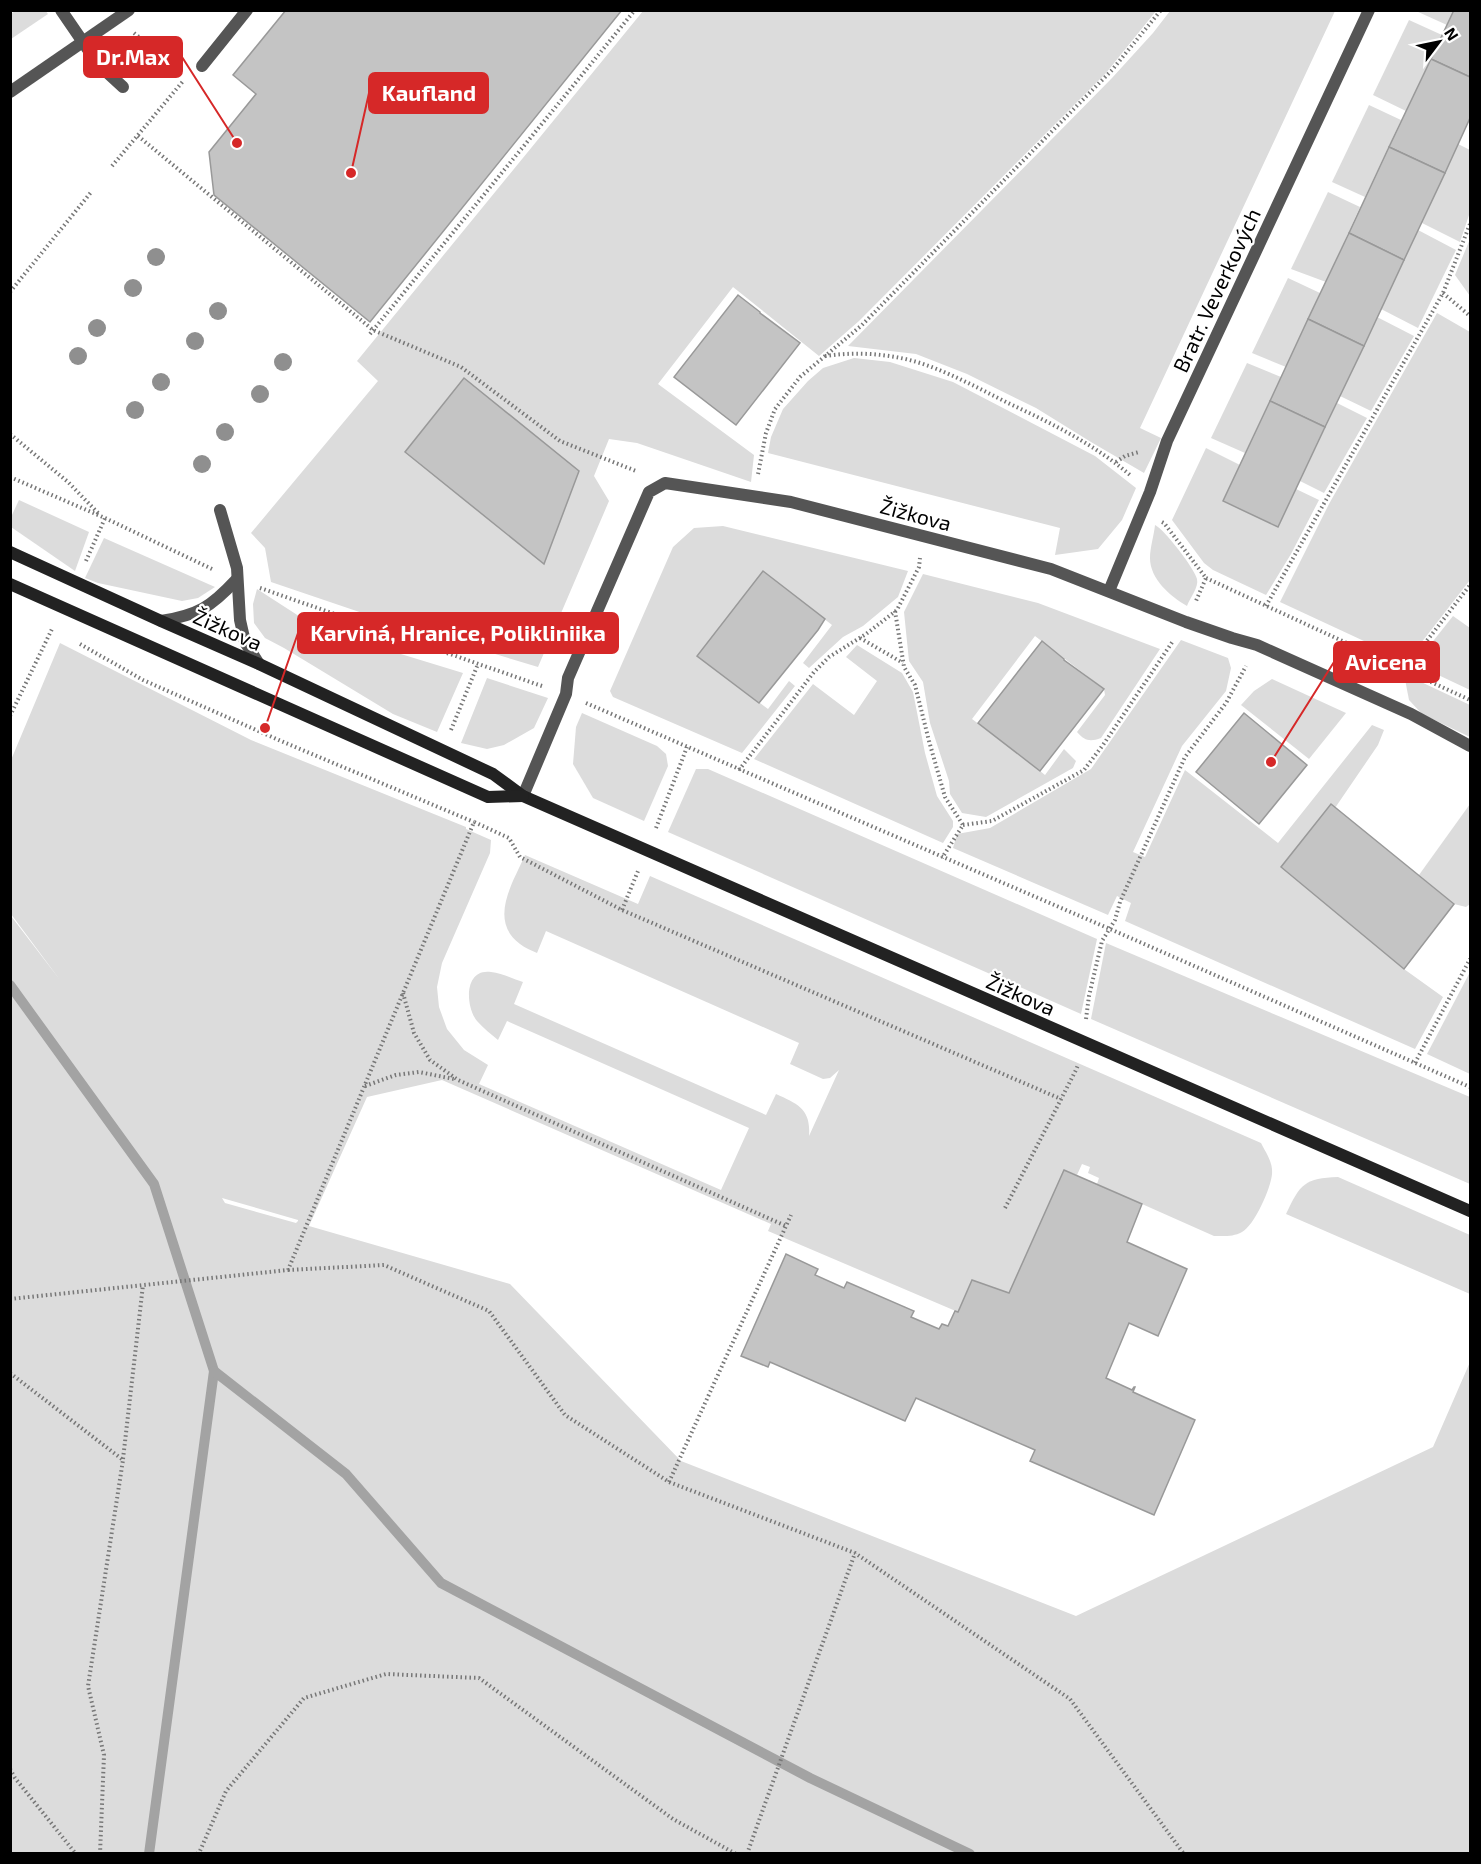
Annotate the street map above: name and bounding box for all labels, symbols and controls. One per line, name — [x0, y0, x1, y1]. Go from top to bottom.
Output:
north arrow — [1409, 12, 1469, 72]
text: N — [1441, 24, 1463, 44]
callout: Dr.Max — [84, 37, 182, 77]
text: Dr.Max — [96, 43, 170, 69]
callout: Kaufland — [369, 73, 488, 113]
text: Kaufland — [382, 79, 476, 105]
street label: Bratr. Veverkových — [1167, 204, 1265, 376]
street label: Žižkova — [878, 493, 954, 535]
street label: Žižkova — [190, 603, 266, 655]
callout: Karviná, Hranice, Polikliniika — [298, 613, 618, 653]
text: Karviná, Hranice, Polikliniika — [310, 619, 606, 645]
callout: Avicena — [1334, 642, 1439, 682]
text: Avicena — [1345, 648, 1427, 674]
street label: Žižkova — [983, 968, 1059, 1020]

